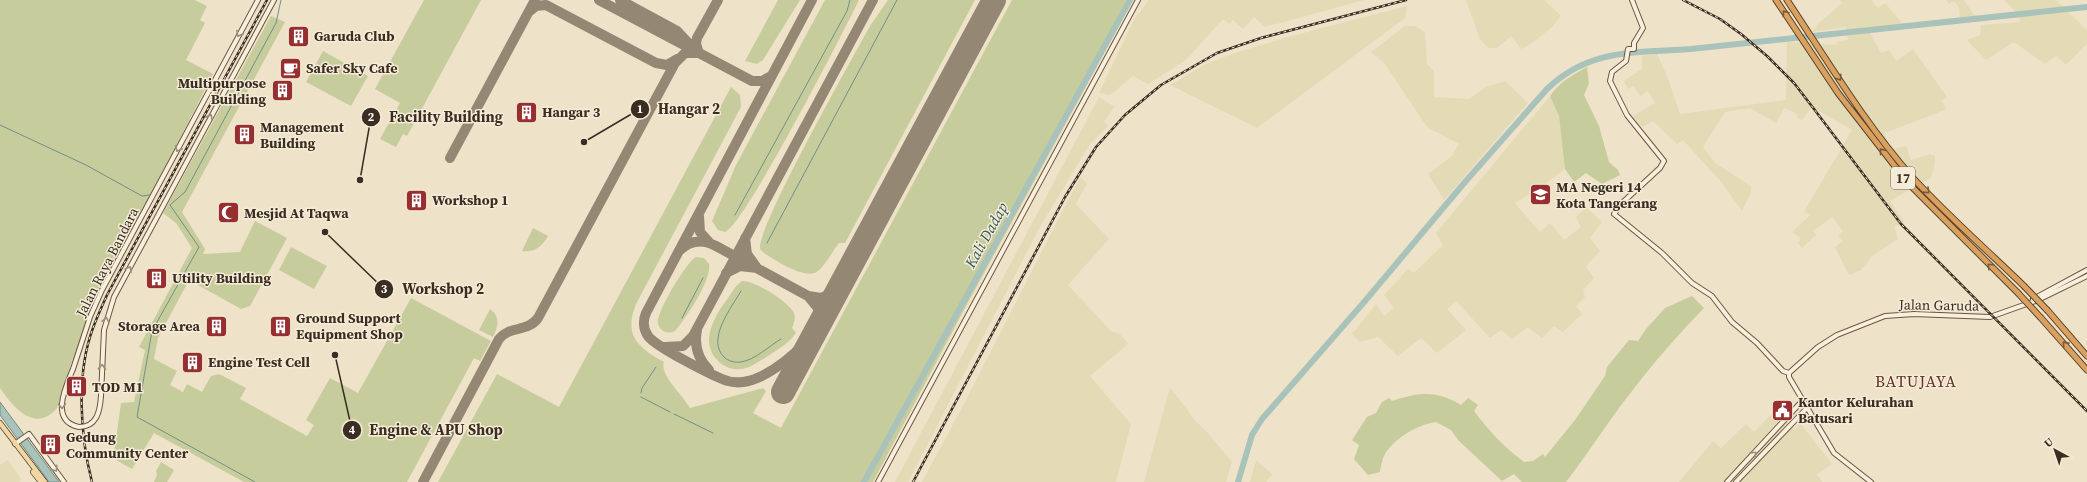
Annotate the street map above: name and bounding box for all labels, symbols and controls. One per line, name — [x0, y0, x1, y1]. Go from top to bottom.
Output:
one-way arrow — [1783, 11, 1790, 18]
building icon: Garuda Club — [286, 23, 312, 49]
place label: Garuda Club — [314, 26, 395, 46]
one-way arrow — [236, 30, 244, 37]
cafe icon: Safer Sky Cafe — [278, 55, 304, 81]
place label: Safer Sky Cafe — [306, 58, 397, 78]
place label: Multipurpose Building — [178, 73, 266, 109]
one-way arrow — [1834, 74, 1841, 81]
building icon: Multipurpose Building — [269, 78, 295, 104]
callout: Hangar 2 — [630, 95, 729, 122]
text: Hangar 2 — [658, 98, 720, 119]
building icon: Hangar 3 — [513, 99, 539, 125]
text: 1 — [637, 101, 643, 117]
place label: Hangar 3 — [542, 102, 601, 122]
callout: Facility Building — [361, 104, 511, 131]
text: Facility Building — [389, 106, 503, 127]
text: 2 — [368, 109, 375, 125]
one-way arrow — [206, 114, 213, 121]
place label: Management Building — [260, 117, 345, 153]
building icon: Management Building — [231, 122, 257, 148]
one-way arrow — [175, 145, 182, 152]
one-way arrow — [1879, 149, 1886, 156]
road number: 17 — [1891, 167, 1915, 189]
place label: MA Negeri 14 Kota Tangerang — [1556, 177, 1658, 213]
school or university icon: MA Negeri 14 Kota Tangerang — [1527, 182, 1553, 208]
one-way arrow — [1922, 186, 1930, 194]
building icon: Workshop 1 — [403, 187, 429, 213]
place label: Workshop 1 — [432, 190, 509, 210]
water label: Kali Dadap — [959, 198, 1013, 272]
mosque icon: Mesjid At Taqwa — [215, 200, 241, 226]
street label: Jalan Raya Bandara — [70, 203, 144, 321]
place label: Mesjid At Taqwa — [244, 203, 349, 223]
one-way arrow — [1987, 263, 1995, 271]
building icon: Utility Building — [143, 265, 169, 291]
one-way arrow — [124, 266, 132, 273]
place label: Utility Building — [172, 268, 271, 288]
callout: Workshop 2 — [374, 275, 492, 302]
text: Workshop 2 — [402, 278, 484, 299]
text: 3 — [381, 281, 388, 297]
street label: Jalan Garuda — [1898, 294, 1980, 316]
place label: Ground Support Equipment Shop — [296, 308, 403, 344]
building icon: Storage Area — [203, 313, 229, 339]
building icon: Ground Support Equipment Shop — [267, 313, 293, 339]
place label: Storage Area — [118, 316, 201, 336]
one-way arrow — [102, 317, 110, 323]
one-way arrow — [2062, 341, 2069, 348]
building icon: Engine Test Cell — [180, 349, 206, 375]
place label: Engine Test Cell — [208, 352, 311, 372]
one-way arrow — [98, 364, 106, 370]
district label: BATUJAYA — [1875, 370, 1957, 392]
building icon: TOD M1 — [63, 374, 89, 400]
place label: TOD M1 — [92, 377, 143, 397]
place label: Kantor Kelurahan Batusari — [1798, 392, 1914, 428]
public building icon: Kantor Kelurahan Batusari — [1769, 397, 1795, 423]
one-way arrow — [58, 403, 67, 409]
callout: Engine & APU Shop — [342, 417, 511, 444]
text: Engine & APU Shop — [369, 419, 503, 440]
text: 4 — [349, 422, 356, 438]
place label: Gedung Community Center — [66, 427, 189, 463]
north arrow — [2035, 430, 2075, 470]
building icon: Gedung Community Center — [37, 432, 63, 458]
text: U — [2041, 434, 2057, 451]
one-way arrow — [1749, 451, 1757, 459]
one-way arrow — [50, 465, 58, 472]

